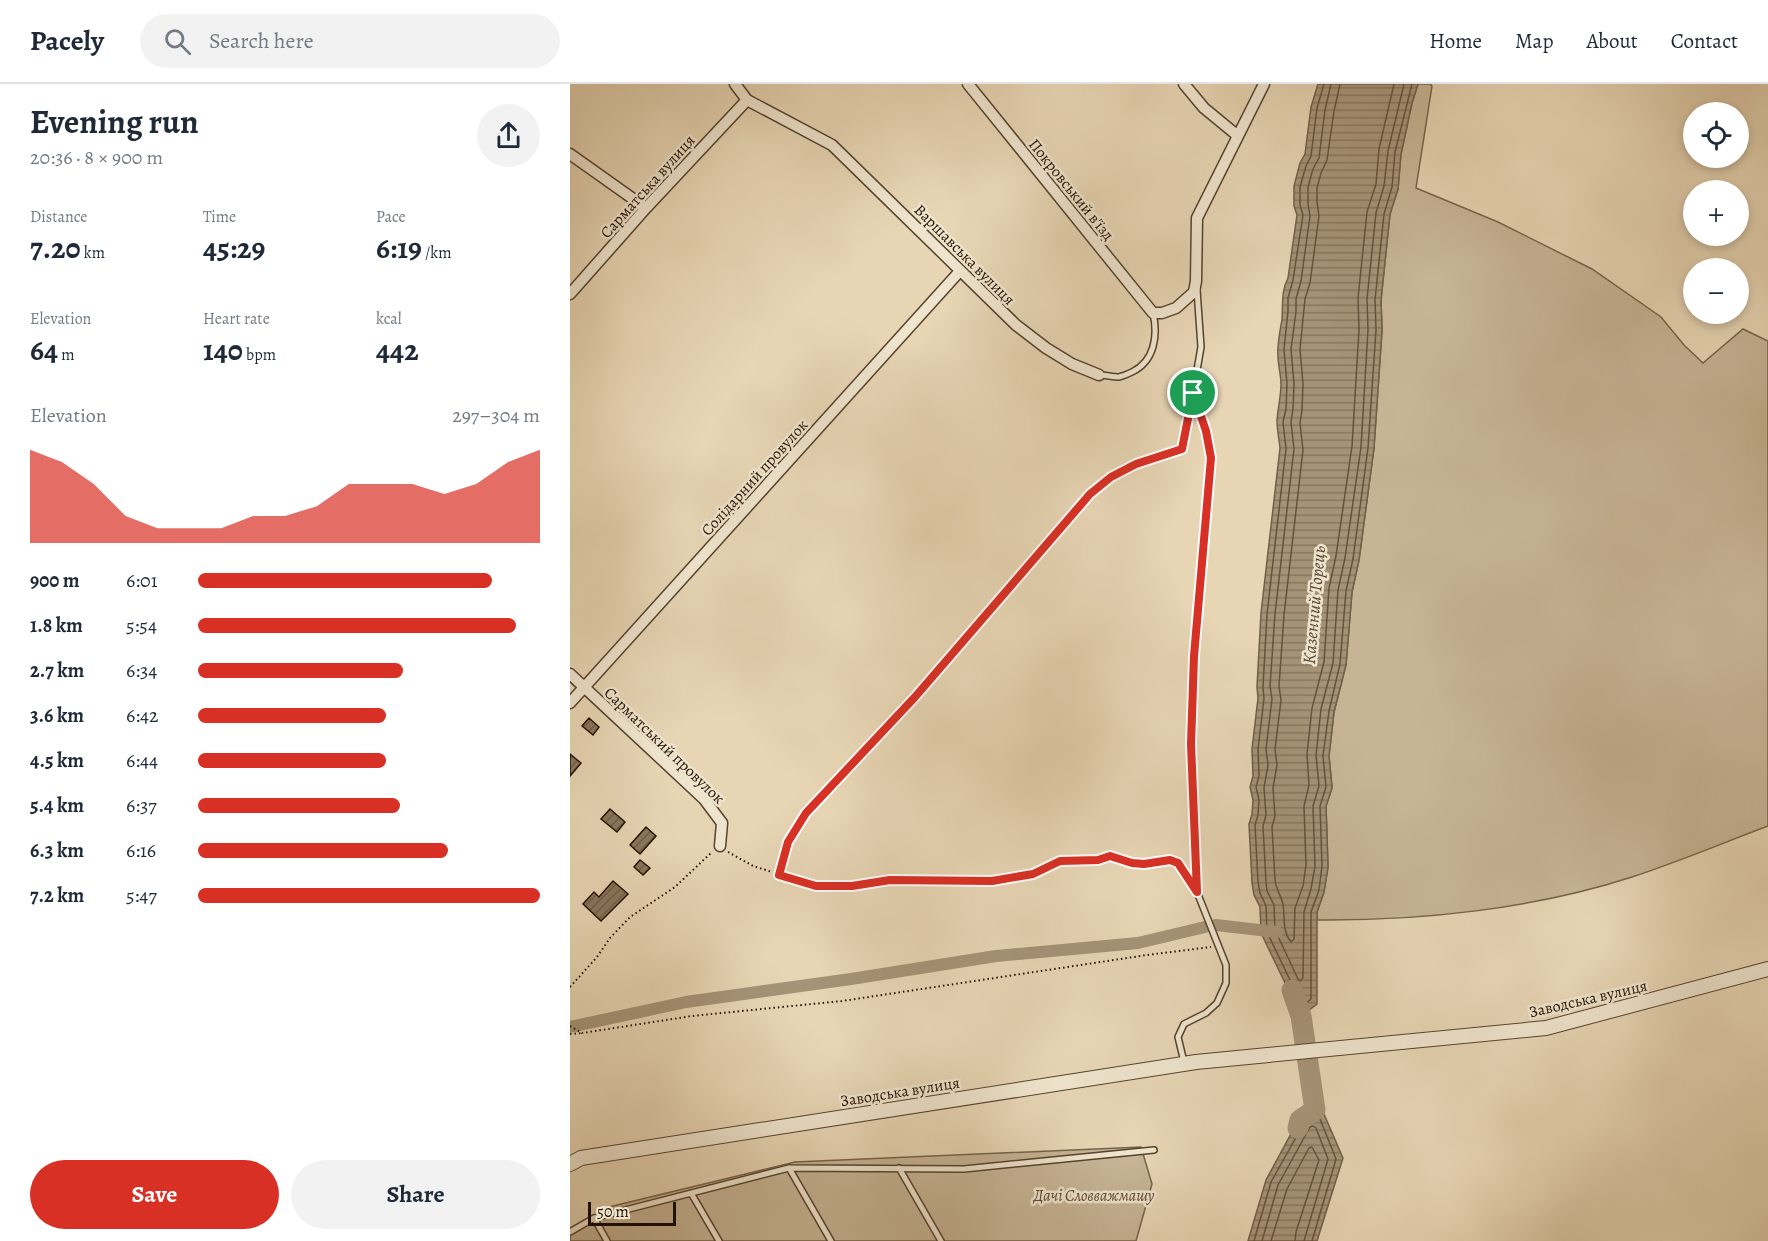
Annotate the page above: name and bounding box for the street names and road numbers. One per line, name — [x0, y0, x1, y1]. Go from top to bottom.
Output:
street label: Сарматська вулиця — [595, 130, 700, 243]
street label: Покровський в'їзд — [1023, 134, 1119, 245]
street label: Варшавська вулиця — [909, 199, 1020, 310]
street label: Солідарний провулок — [696, 415, 813, 541]
street label: Сарматський провулок — [599, 682, 729, 809]
street label: Заводська вулиця — [1527, 975, 1650, 1023]
street label: Заводська вулиця — [839, 1072, 962, 1112]

